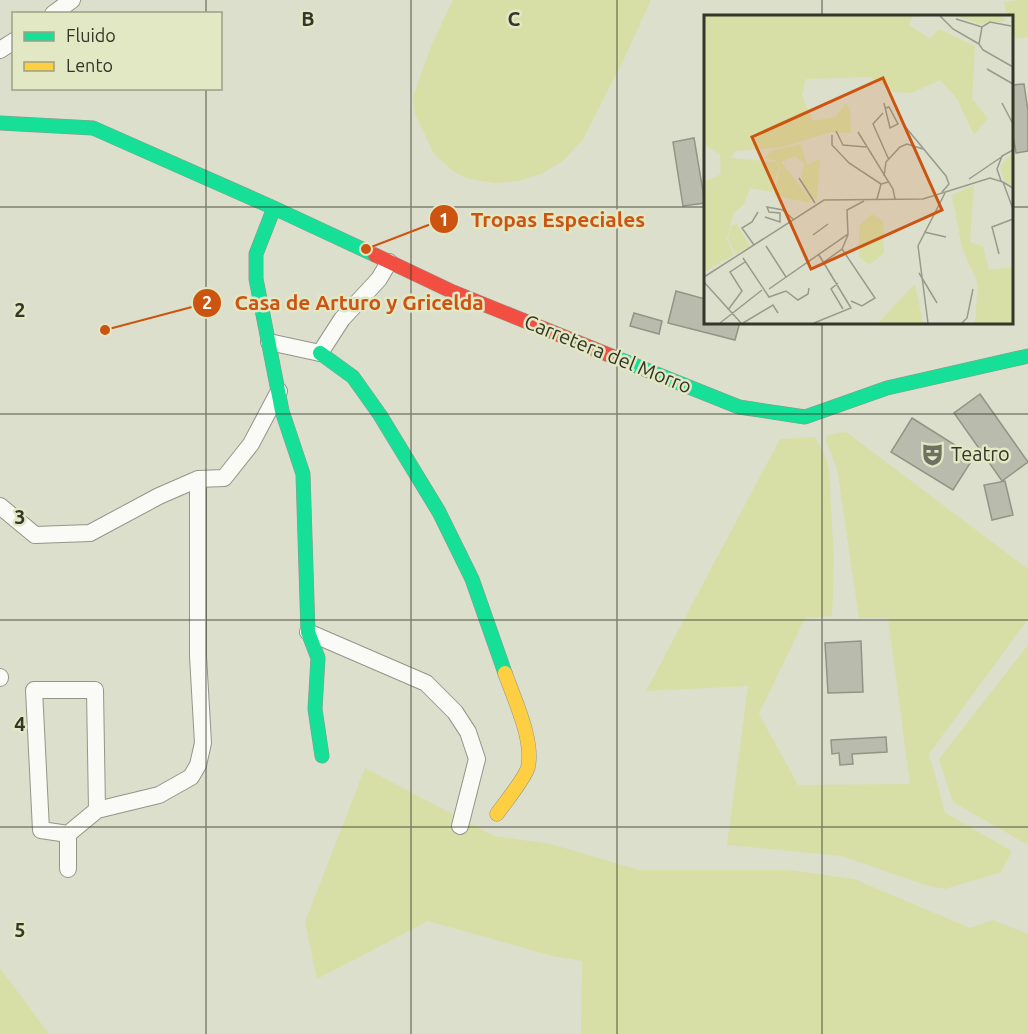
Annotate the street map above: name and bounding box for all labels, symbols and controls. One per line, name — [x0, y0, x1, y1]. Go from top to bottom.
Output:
text: B — [301, 7, 315, 30]
text: C — [508, 7, 521, 30]
legend — [12, 12, 222, 90]
inset map — [704, 15, 1013, 324]
text: Fluido — [66, 25, 116, 45]
text: Lento — [66, 55, 113, 75]
callout: Tropas Especiales — [429, 200, 657, 239]
text: Tropas Especiales — [471, 207, 645, 231]
text: 1 — [439, 209, 449, 229]
callout: Casa de Arturo y Gricelda — [192, 283, 496, 322]
text: Casa de Arturo y Gricelda — [234, 290, 484, 314]
text: 2 — [202, 292, 212, 312]
text: 2 — [14, 298, 26, 321]
street label: Carretera del Morro — [521, 309, 695, 398]
theatre icon: Teatro — [920, 441, 946, 467]
place label: Teatro — [951, 442, 1010, 465]
text: 3 — [14, 505, 26, 528]
text: 4 — [14, 712, 26, 735]
text: 5 — [14, 918, 26, 941]

